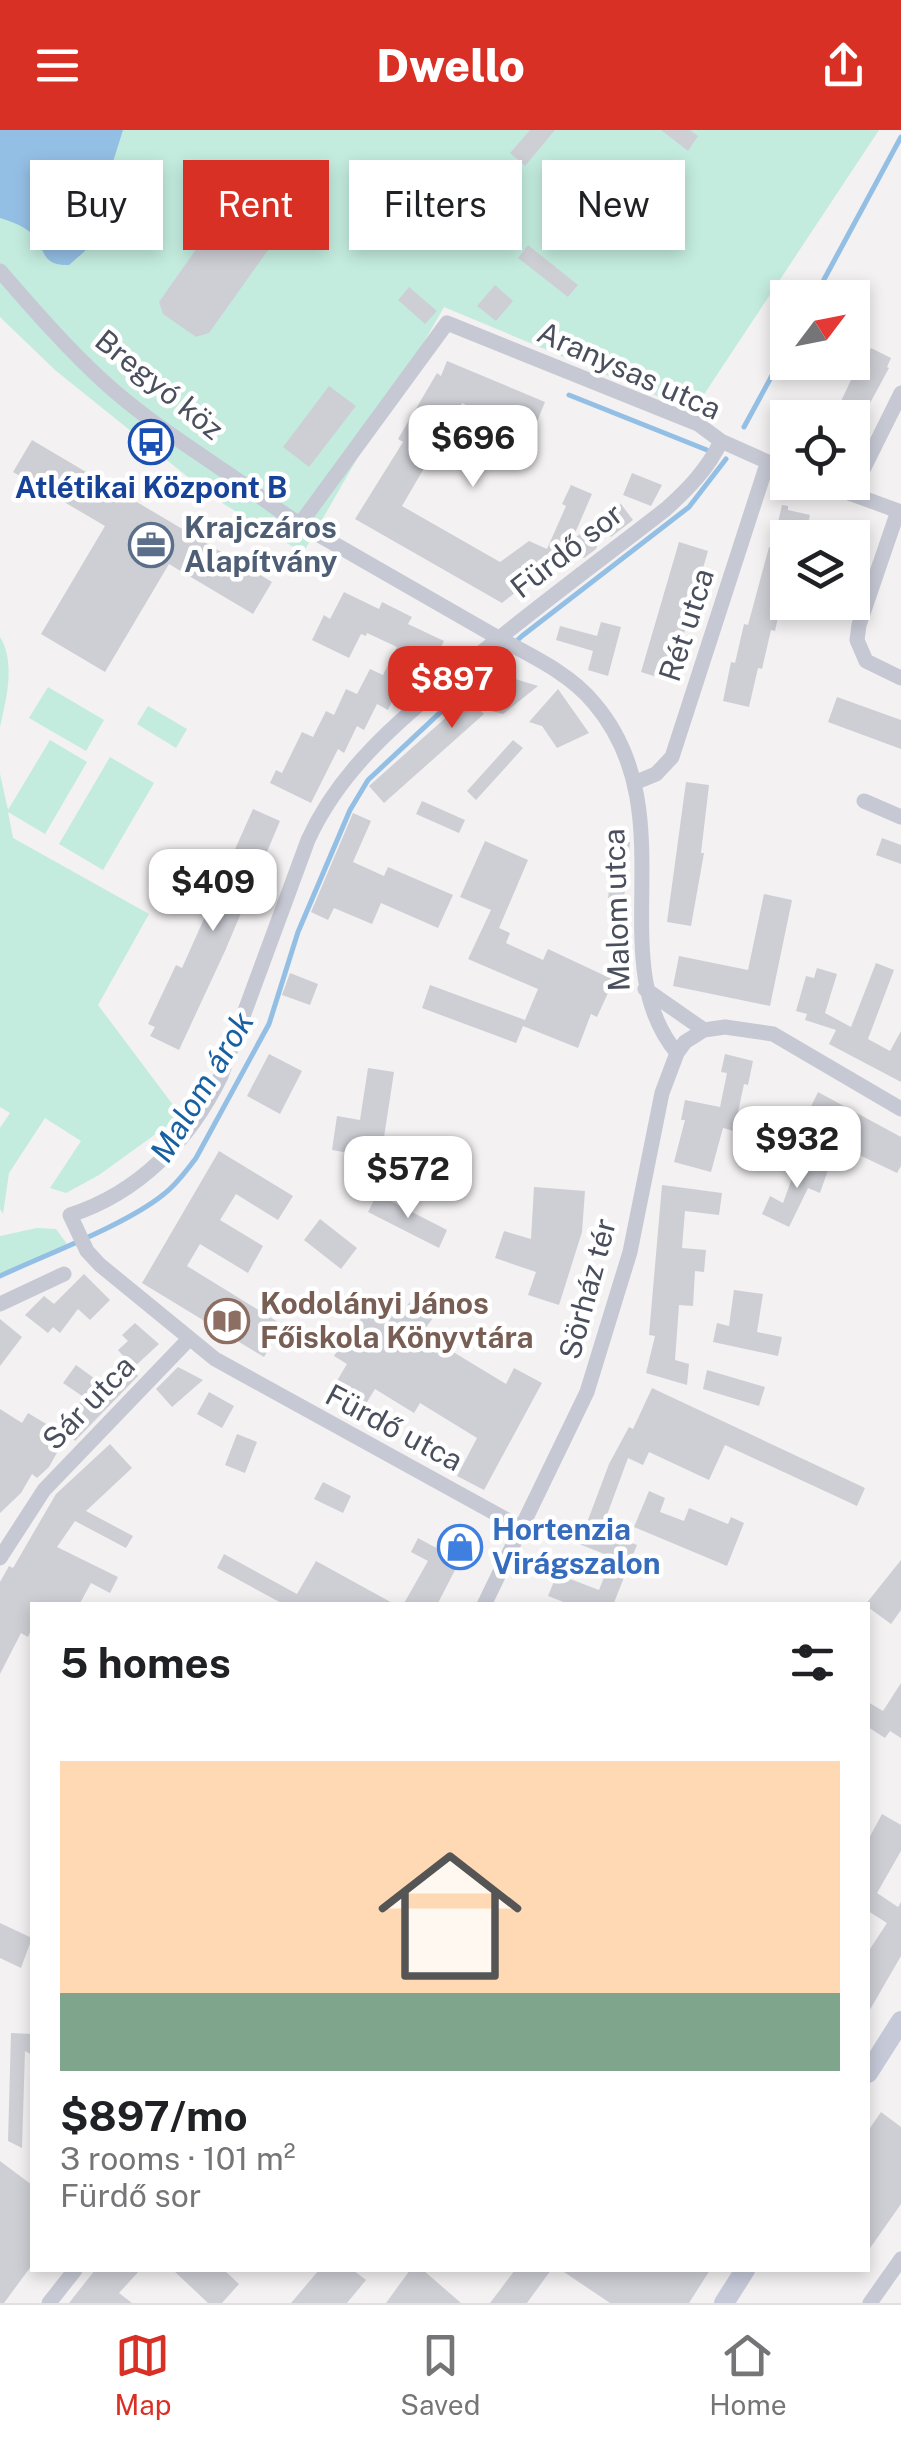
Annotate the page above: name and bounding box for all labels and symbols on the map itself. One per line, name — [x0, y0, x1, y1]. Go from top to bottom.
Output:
north arrow — [770, 280, 870, 380]
street label: Aranysas utca — [532, 314, 727, 427]
street label: Bregyó köz — [88, 322, 231, 447]
pin: $696 — [414, 405, 532, 490]
bus stop icon: Atlétikai Központ B — [128, 419, 174, 465]
place label: Atlétikai Központ B — [15, 469, 287, 505]
street label: Fürdő sor — [503, 495, 630, 605]
place label: Krajczáros Alapítvány — [184, 509, 337, 579]
office icon: Krajczáros Alapítvány — [128, 522, 174, 568]
street label: Rét utca — [651, 564, 721, 686]
pin: $897 — [393, 646, 511, 731]
street label: Malom utca — [595, 828, 637, 992]
pin: $409 — [154, 849, 272, 934]
water label: Malom árok — [142, 1004, 261, 1169]
pin: $932 — [738, 1106, 856, 1191]
pin: $572 — [349, 1136, 467, 1221]
street label: Sörház tér — [551, 1214, 623, 1363]
place label: Kodolányi János Főiskola Könyvtára — [260, 1285, 533, 1355]
library icon: Kodolányi János Főiskola Könyvtára — [204, 1298, 250, 1344]
street label: Sár utca — [35, 1348, 142, 1457]
street label: Fürdő utca — [320, 1376, 469, 1478]
place label: Hortenzia Virágszalon — [492, 1511, 661, 1581]
shop icon: Hortenzia Virágszalon — [437, 1524, 483, 1570]

